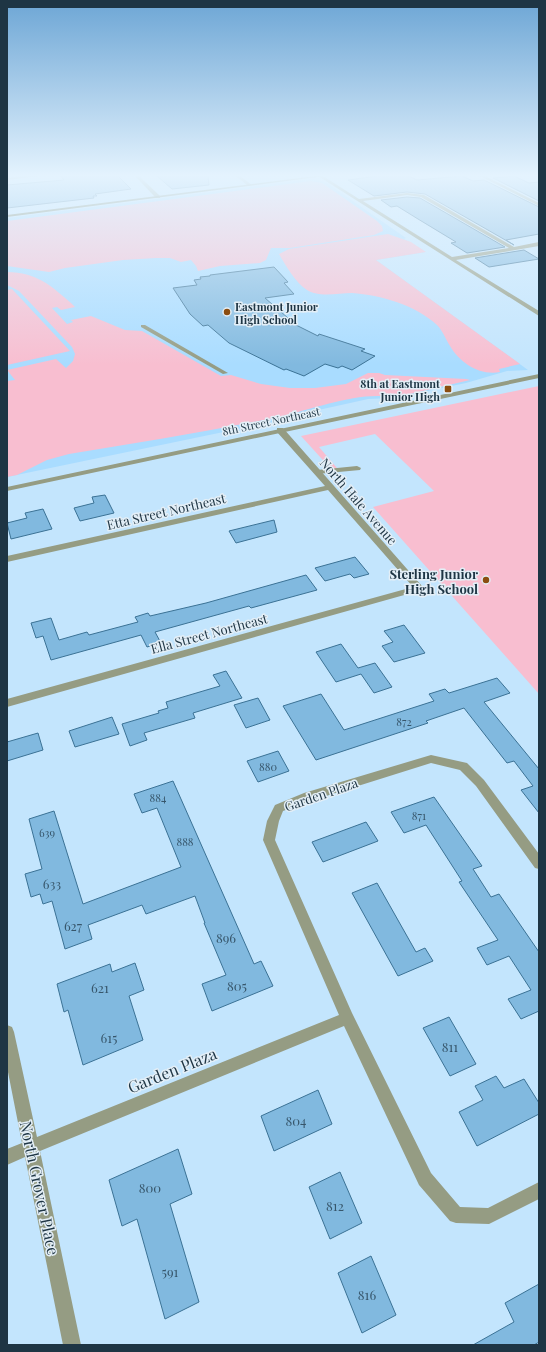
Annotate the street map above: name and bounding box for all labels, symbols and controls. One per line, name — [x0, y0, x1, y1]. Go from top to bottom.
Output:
place label: Eastmont Junior High School — [235, 299, 319, 327]
marker: Eastmont Junior High School — [222, 307, 232, 317]
place label: 8th at Eastmont Junior High — [360, 376, 440, 404]
marker: 8th at Eastmont Junior High — [443, 384, 453, 394]
street label: 8th Street Northeast — [221, 403, 321, 439]
street label: North Hale Avenue — [317, 454, 402, 548]
street label: Etta Street Northeast — [105, 489, 228, 533]
place label: Sterling Junior High School — [390, 565, 478, 597]
marker: Sterling Junior High School — [481, 575, 491, 585]
street label: Ella Street Northeast — [149, 609, 270, 657]
house number: 872 — [396, 714, 412, 729]
house number: 880 — [259, 759, 277, 774]
street label: Garden Plaza — [282, 773, 360, 814]
house number: 884 — [150, 790, 167, 805]
house number: 871 — [412, 808, 426, 823]
house number: 639 — [39, 825, 56, 840]
house number: 888 — [176, 834, 194, 849]
house number: 633 — [43, 875, 61, 892]
house number: 627 — [64, 917, 83, 934]
house number: 896 — [216, 929, 236, 946]
house number: 805 — [227, 977, 247, 994]
house number: 621 — [91, 979, 109, 996]
house number: 615 — [101, 1029, 117, 1046]
house number: 811 — [442, 1038, 458, 1055]
street label: Garden Plaza — [124, 1043, 220, 1097]
house number: 804 — [286, 1112, 306, 1129]
street label: North Grover Place — [16, 1119, 64, 1257]
house number: 800 — [139, 1179, 161, 1196]
house number: 812 — [326, 1197, 344, 1214]
house number: 591 — [162, 1263, 179, 1280]
house number: 816 — [358, 1286, 376, 1303]

